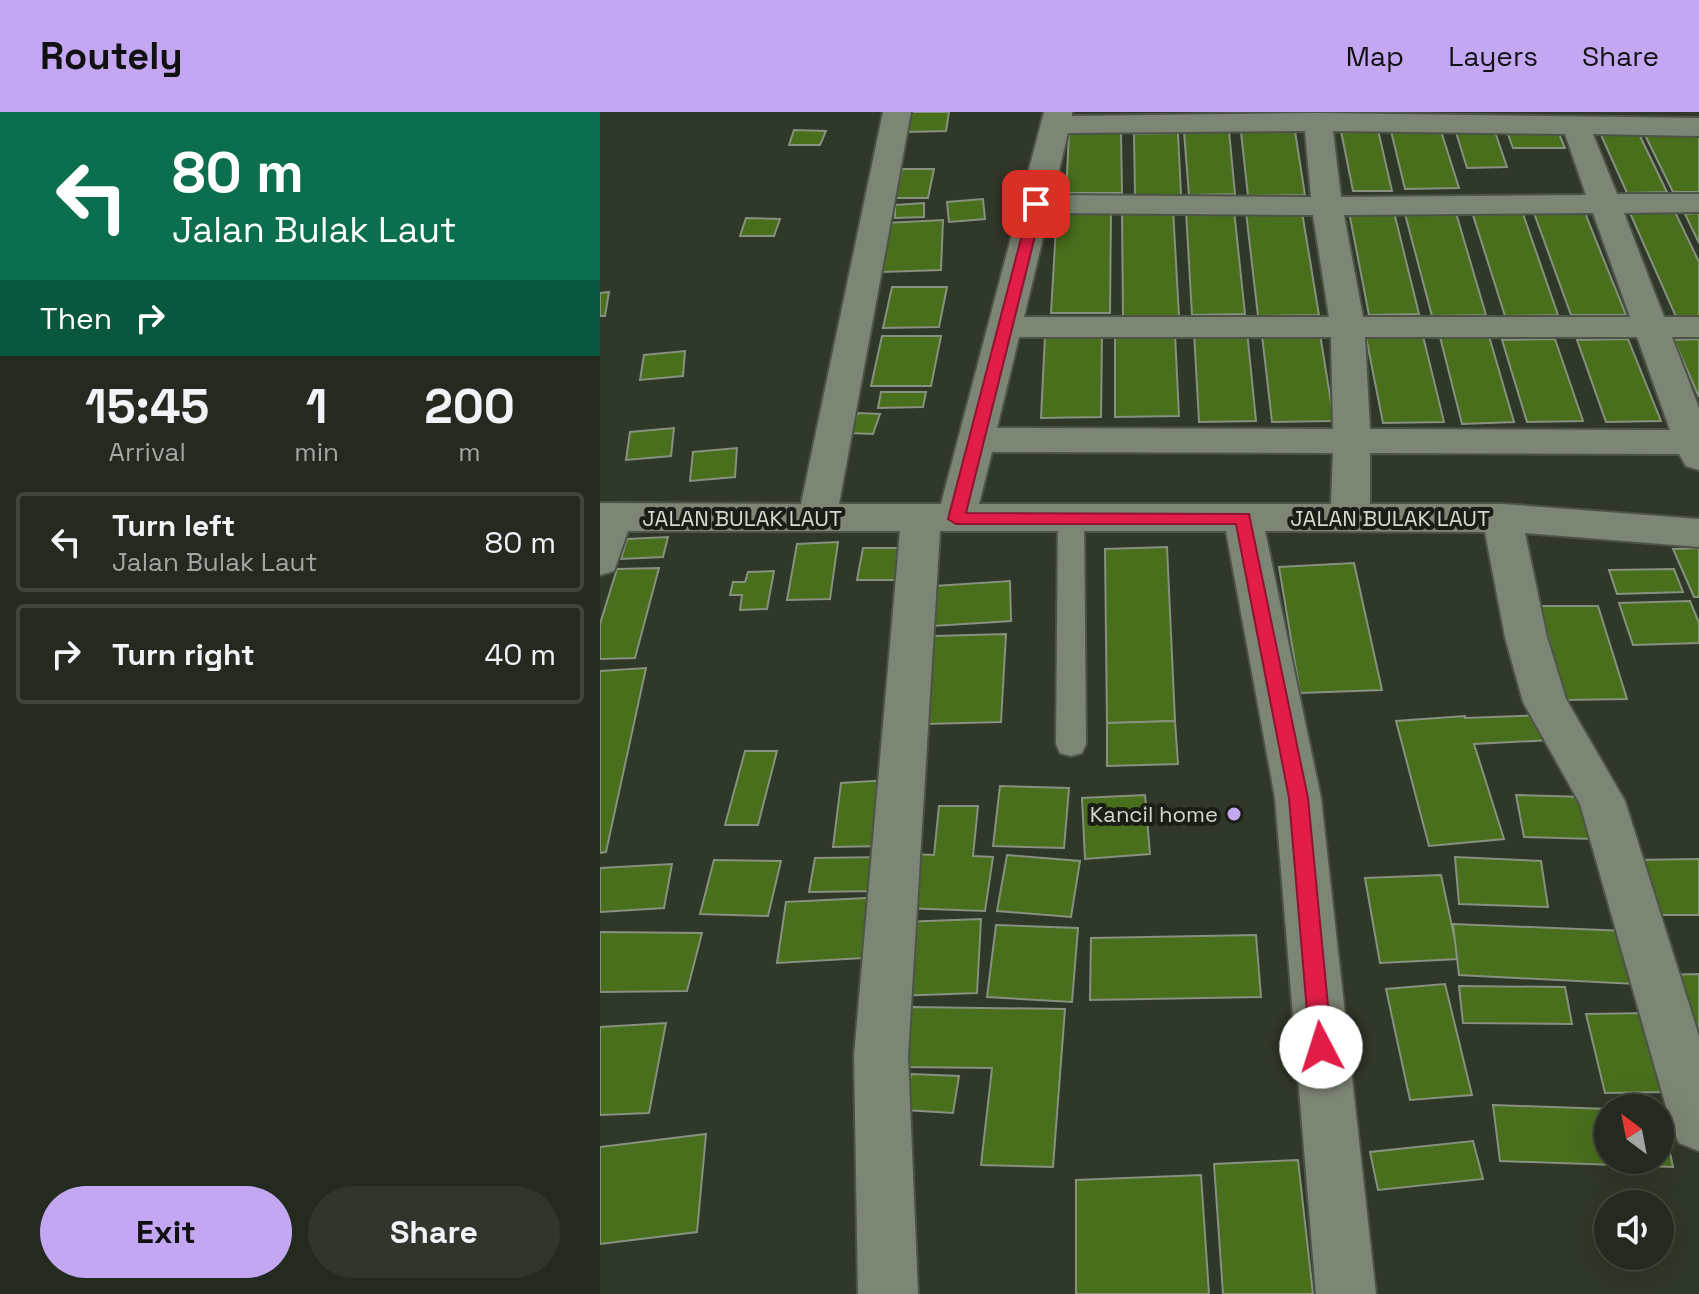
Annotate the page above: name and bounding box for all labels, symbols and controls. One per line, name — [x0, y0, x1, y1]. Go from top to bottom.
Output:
text: Routely — [40, 32, 183, 80]
text: Map — [1346, 38, 1404, 74]
text: Layers — [1448, 38, 1538, 74]
text: Share — [1582, 38, 1659, 74]
text: 80 m — [172, 137, 304, 208]
icon: left — [40, 144, 144, 248]
pin — [1002, 170, 1070, 238]
icon: arrive — [1014, 182, 1058, 226]
text: Jalan Bulak Laut — [172, 207, 456, 253]
icon: right — [128, 296, 172, 340]
text: Then — [40, 299, 112, 338]
text: 15:45 — [85, 376, 209, 437]
text: 1 — [306, 376, 328, 437]
text: 200 — [424, 376, 515, 437]
text: Arrival — [109, 435, 186, 469]
text: min — [294, 435, 339, 469]
text: m — [458, 435, 481, 469]
street label: JALAN BULAK LAUT — [642, 504, 842, 532]
street label: JALAN BULAK LAUT — [1290, 504, 1490, 532]
text: Turn left — [112, 506, 235, 545]
icon: left — [44, 520, 88, 564]
text: 80 m — [485, 523, 556, 562]
text: Jalan Bulak Laut — [112, 545, 317, 579]
icon: right — [44, 632, 88, 676]
text: Turn right — [112, 635, 255, 674]
text: 40 m — [485, 635, 556, 674]
place label: Kancil home — [1090, 800, 1218, 828]
marker: Kancil home — [1225, 805, 1243, 823]
position arrow — [1279, 1005, 1363, 1089]
north arrow — [1594, 1094, 1674, 1174]
map controls — [1594, 1094, 1674, 1270]
button: Exit — [40, 1186, 292, 1278]
button: Share — [308, 1186, 560, 1278]
button: sound — [1594, 1190, 1674, 1270]

